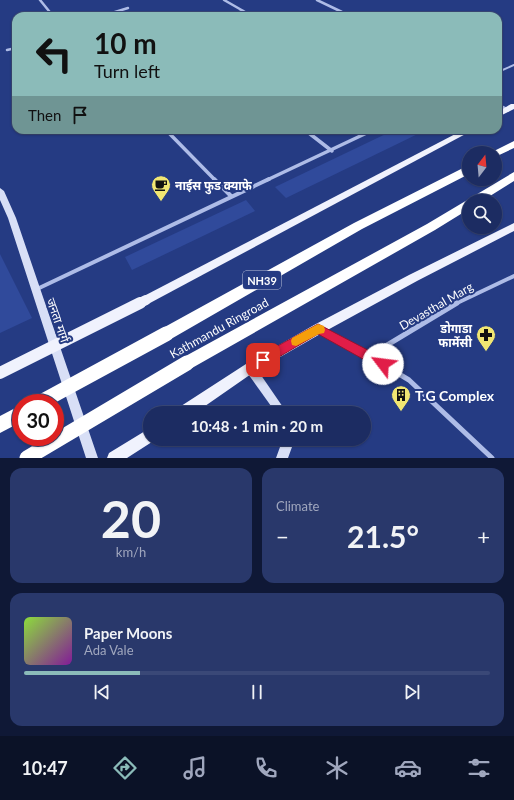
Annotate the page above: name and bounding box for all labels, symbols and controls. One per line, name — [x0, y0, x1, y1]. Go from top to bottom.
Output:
text: 10 m — [94, 26, 157, 60]
icon: left — [28, 28, 80, 80]
text: Turn left — [94, 60, 160, 82]
icon: arrive — [69, 104, 91, 126]
text: Then — [28, 106, 61, 124]
north arrow — [462, 146, 502, 186]
map controls — [462, 146, 502, 234]
cafe icon: नाईस फुड क्याफे — [150, 174, 172, 202]
place label: नाईस फुड क्याफे — [175, 178, 253, 195]
button: search — [462, 194, 502, 234]
road number: NH39 — [243, 271, 281, 289]
street label: Devasthal Marg — [396, 279, 476, 333]
street label: Kathmandu Ringroad — [167, 295, 271, 361]
street label: जनता मार्ग — [43, 296, 73, 345]
place label: डोगाडा फार्मेसी — [438, 321, 472, 350]
pharmacy icon: डोगाडा फार्मेसी — [475, 324, 497, 352]
pin — [246, 343, 280, 377]
position arrow — [362, 343, 404, 385]
icon: arrive — [252, 349, 274, 371]
building icon: T.G Complex — [390, 384, 412, 412]
place label: T.G Complex — [415, 387, 495, 404]
speed limit sign: 30 — [12, 394, 64, 446]
text: 10:48 · 1 min · 20 m — [191, 417, 323, 435]
text: 20 — [101, 487, 161, 549]
text: Climate — [276, 498, 319, 514]
text: 21.5° — [347, 518, 419, 554]
text: − — [276, 523, 289, 550]
text: + — [477, 523, 490, 550]
text: km/h — [116, 544, 146, 560]
text: Paper Moons — [84, 624, 172, 642]
text: Ada Vale — [84, 642, 134, 658]
icon: previous — [91, 681, 113, 703]
icon: pause — [246, 681, 268, 703]
icon: next — [401, 681, 423, 703]
icon: directions — [111, 754, 139, 782]
icon: music — [181, 754, 209, 782]
icon: phone — [252, 754, 280, 782]
icon: climate — [323, 754, 351, 782]
icon: car — [394, 754, 422, 782]
icon: filters — [465, 754, 493, 782]
text: 10:47 — [21, 757, 68, 779]

